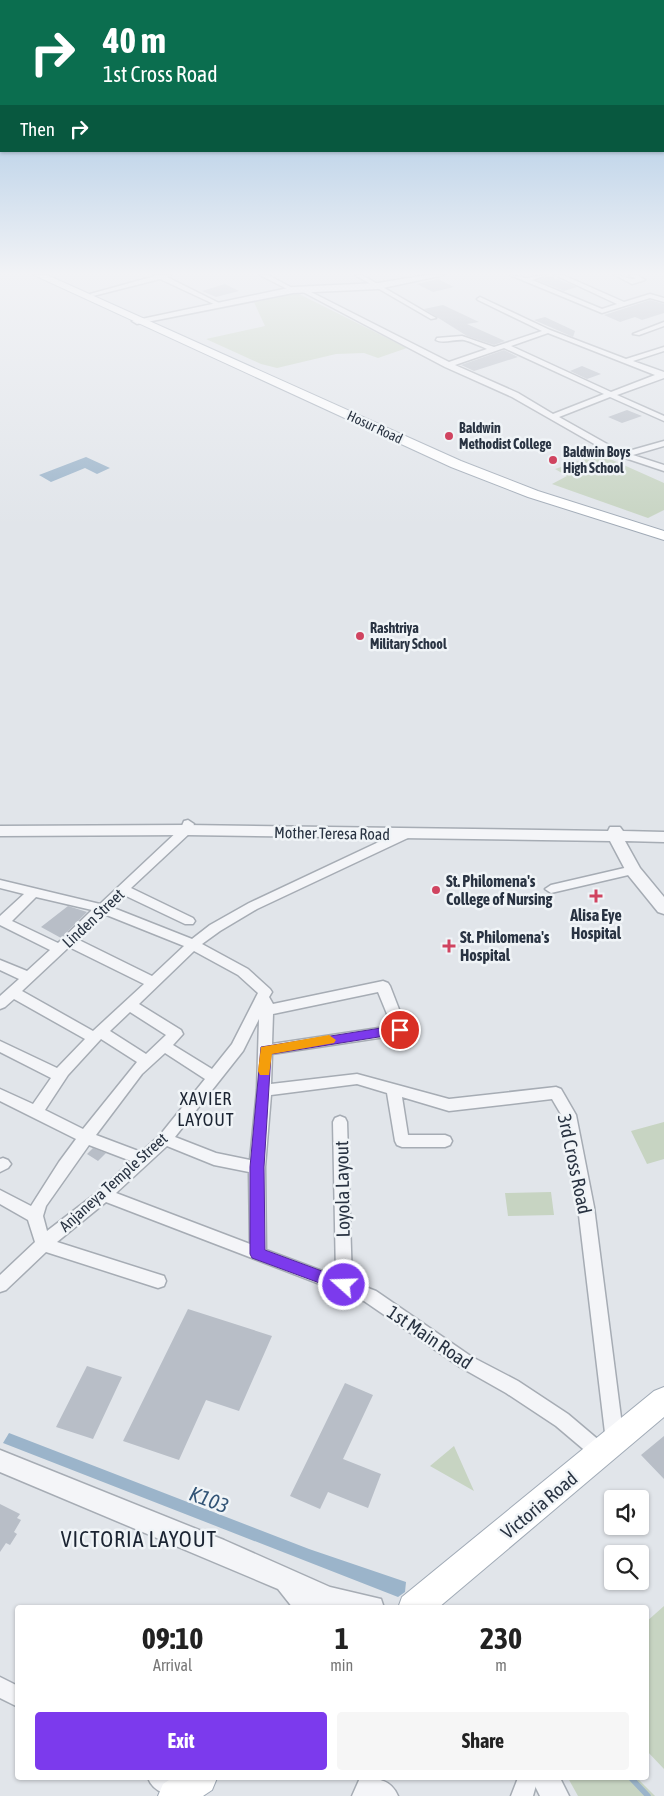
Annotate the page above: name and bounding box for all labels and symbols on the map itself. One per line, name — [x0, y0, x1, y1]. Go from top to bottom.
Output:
street label: Hosur Road — [345, 407, 405, 447]
place label: Baldwin Methodist College — [459, 420, 552, 452]
marker: Baldwin Methodist College — [443, 430, 455, 442]
place label: Baldwin Boys High School — [563, 444, 630, 476]
marker: Baldwin Boys High School — [547, 454, 559, 466]
place label: Rashtriya Military School — [370, 620, 447, 652]
marker: Rashtriya Military School — [354, 630, 366, 642]
street label: Mother Teresa Road — [274, 823, 390, 843]
place label: St. Philomena's College of Nursing — [446, 872, 552, 908]
marker: St. Philomena's College of Nursing — [430, 884, 442, 896]
street label: Linden Street — [59, 885, 128, 951]
marker: Alisa Eye Hospital — [589, 889, 603, 903]
place label: Alisa Eye Hospital — [569, 906, 622, 942]
place label: St. Philomena's Hospital — [460, 928, 550, 964]
marker: St. Philomena's Hospital — [442, 939, 456, 953]
pin — [379, 1009, 421, 1051]
district label: XAVIER LAYOUT — [177, 1088, 235, 1130]
street label: 3rd Cross Road — [554, 1112, 596, 1216]
street label: Anjaneya Temple Street — [55, 1129, 172, 1236]
street label: Loyola Layout — [330, 1141, 354, 1237]
position arrow — [317, 1258, 369, 1310]
street label: 1st Main Road — [383, 1301, 477, 1373]
street label: Victoria Road — [496, 1467, 582, 1543]
water label: K103 — [186, 1481, 232, 1517]
district label: VICTORIA LAYOUT — [61, 1526, 217, 1552]

